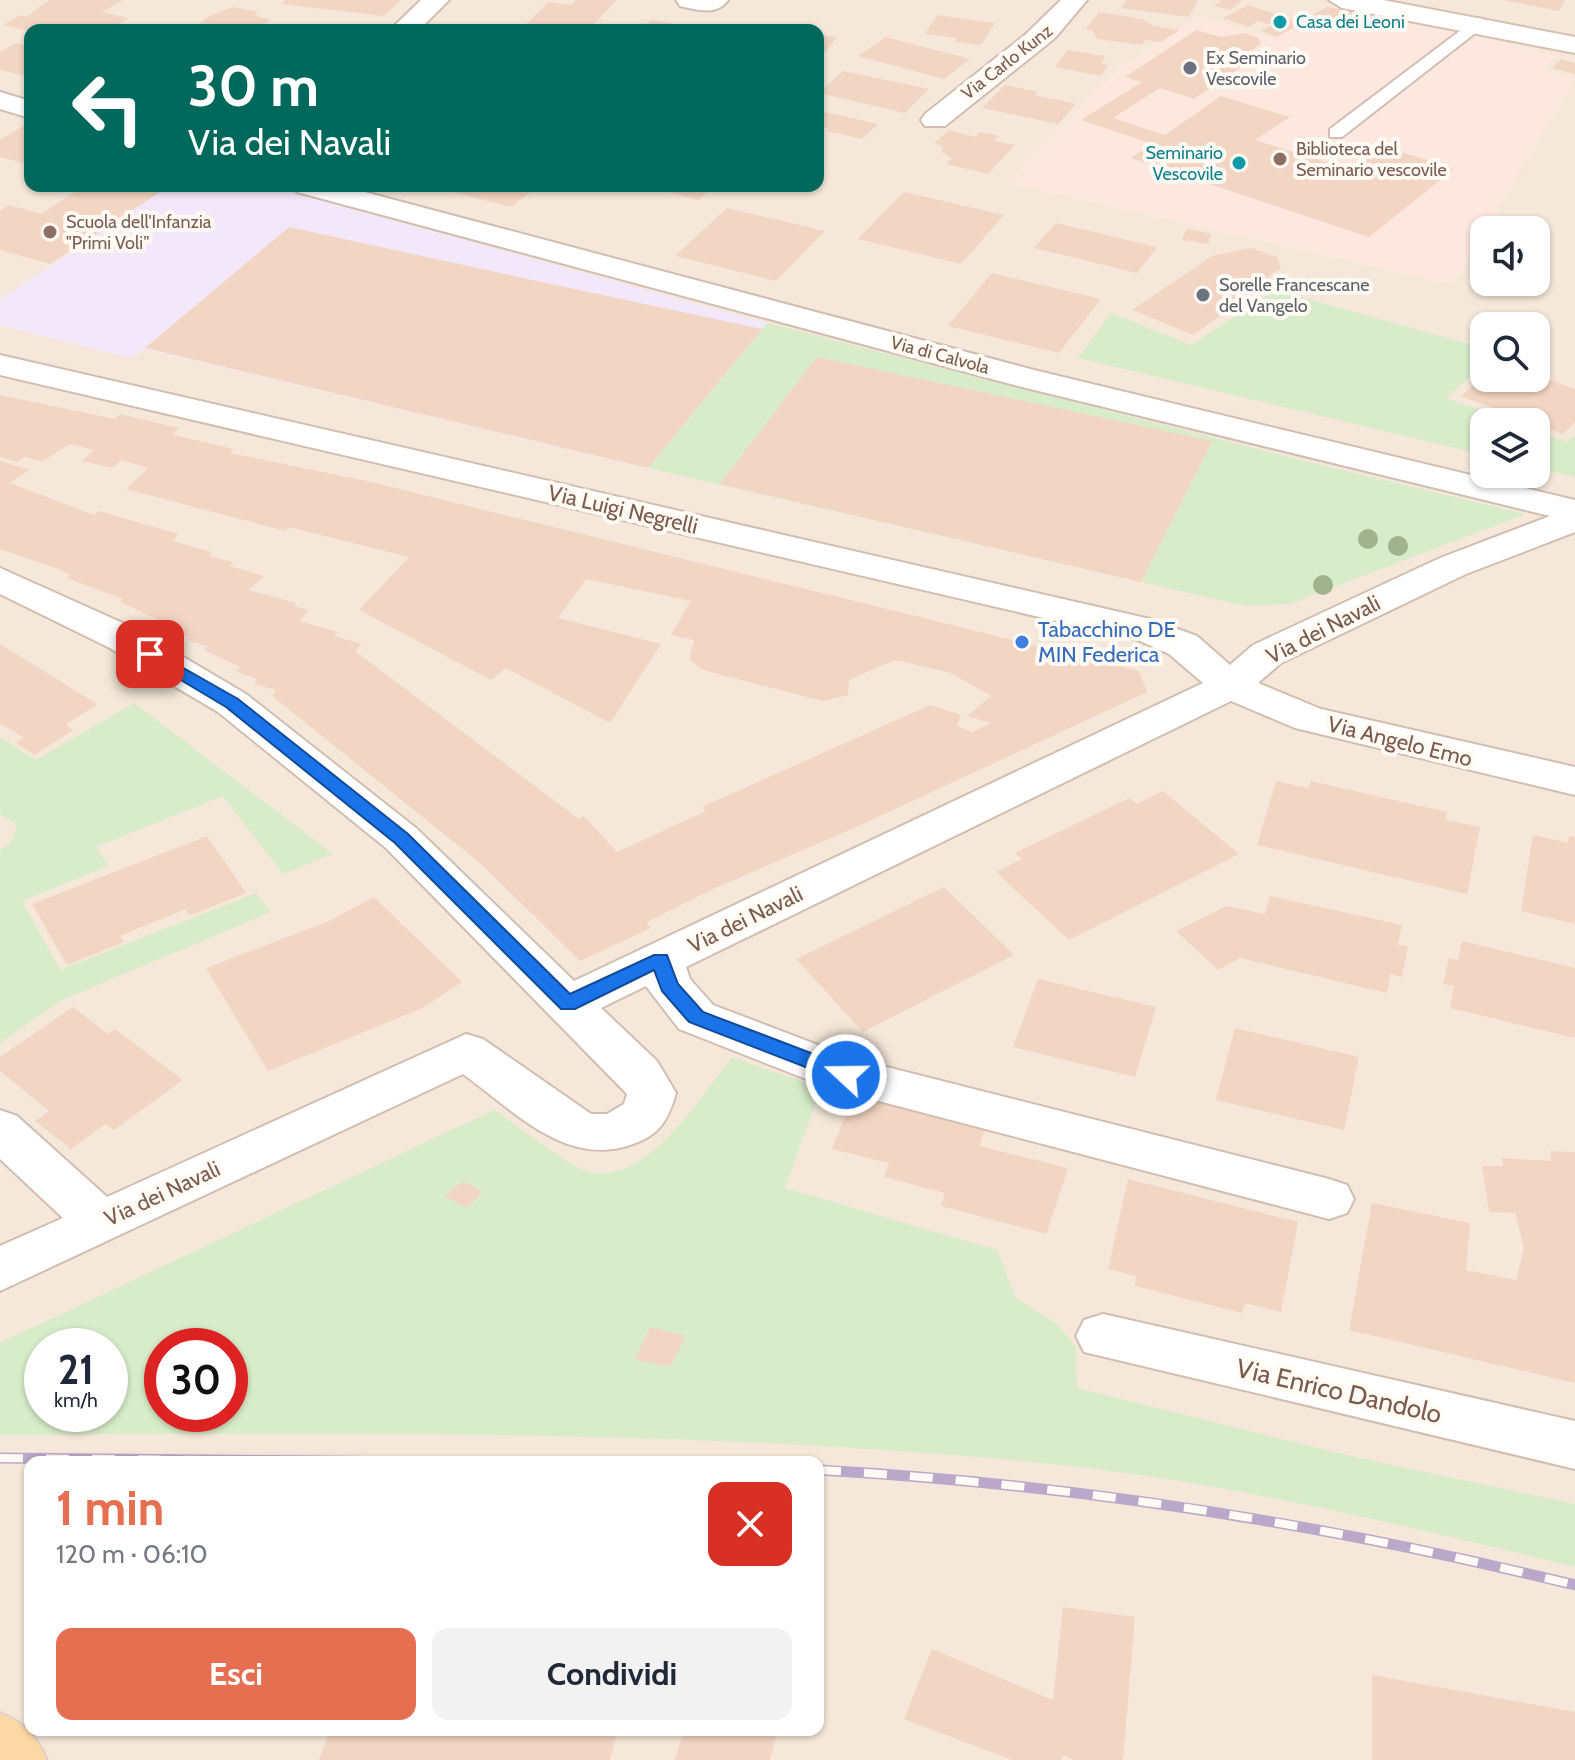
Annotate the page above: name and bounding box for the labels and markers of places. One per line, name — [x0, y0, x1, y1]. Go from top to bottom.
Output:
place label: Casa dei Leoni — [1296, 11, 1405, 33]
marker: Casa dei Leoni — [1271, 13, 1289, 31]
place label: Ex Seminario Vescovile — [1206, 47, 1306, 90]
marker: Ex Seminario Vescovile — [1181, 59, 1199, 77]
place label: Biblioteca del Seminario vescovile — [1296, 138, 1447, 181]
place label: Seminario Vescovile — [1146, 142, 1223, 185]
marker: Biblioteca del Seminario vescovile — [1271, 150, 1289, 168]
marker: Seminario Vescovile — [1230, 154, 1248, 172]
place label: Scuola dell'Infanzia "Primi Voli" — [66, 211, 212, 254]
marker: Scuola dell'Infanzia "Primi Voli" — [41, 223, 59, 241]
place label: Sorelle Francescane del Vangelo — [1219, 274, 1369, 317]
marker: Sorelle Francescane del Vangelo — [1194, 286, 1212, 304]
place label: Tabacchino DE MIN Federica — [1038, 616, 1176, 668]
pin — [116, 620, 184, 688]
marker: Tabacchino DE MIN Federica — [1013, 633, 1031, 651]

